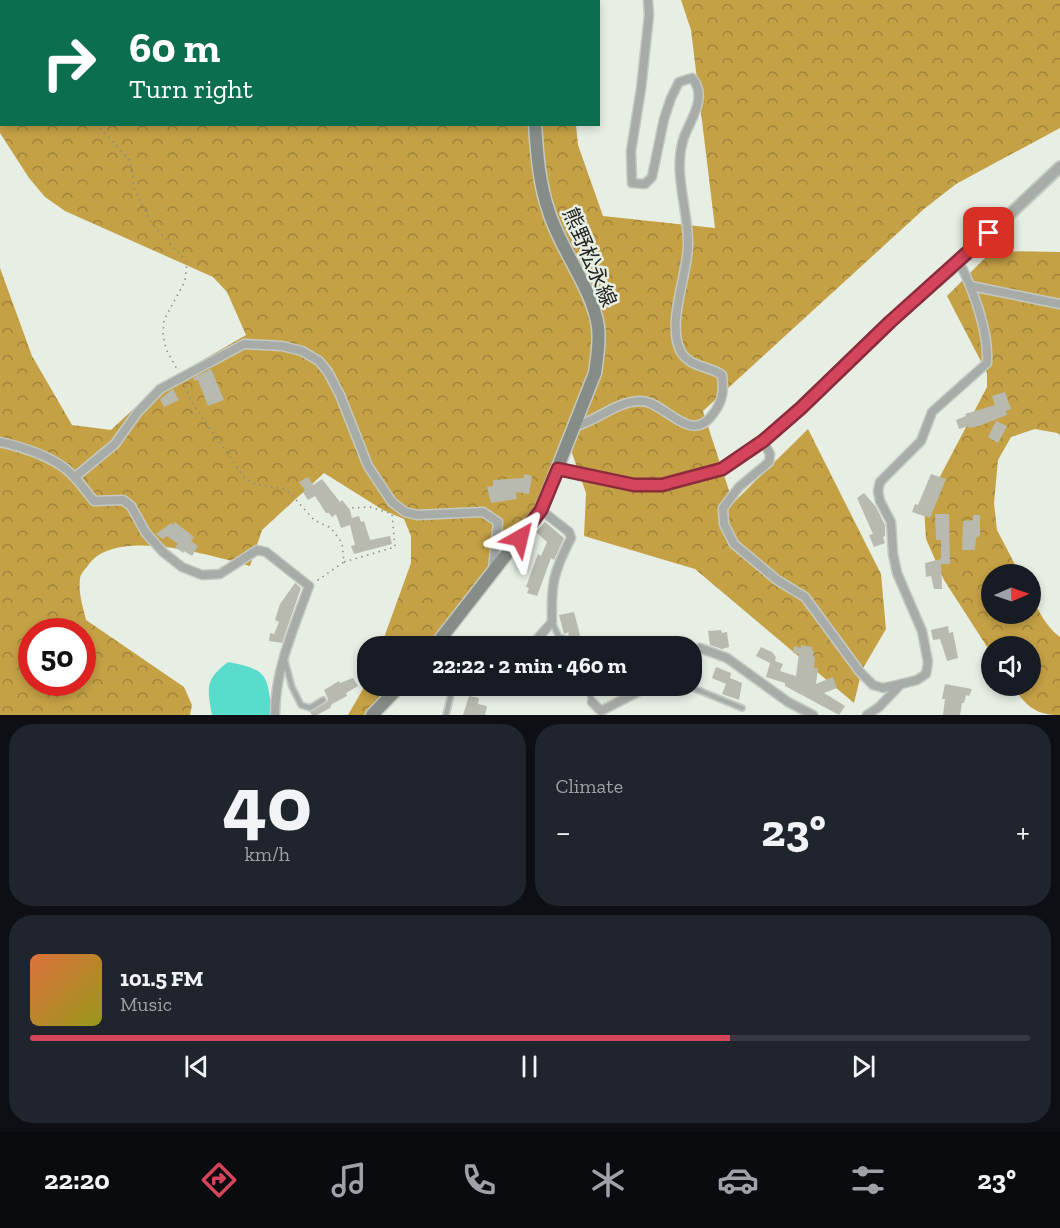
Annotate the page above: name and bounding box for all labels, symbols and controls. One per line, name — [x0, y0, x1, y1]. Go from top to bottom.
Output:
text: 60 m — [129, 22, 220, 73]
icon: right — [30, 24, 108, 102]
text: Turn right — [129, 73, 253, 105]
street label: 熊野松永線 — [558, 204, 622, 310]
pin — [963, 207, 1014, 258]
icon: arrive — [972, 216, 1005, 249]
position arrow — [488, 506, 552, 570]
north arrow — [981, 564, 1041, 624]
map controls — [981, 564, 1041, 696]
speed limit sign: 50 — [18, 618, 96, 696]
button: sound — [981, 636, 1041, 696]
text: 22:22 · 2 min · 460 m — [432, 652, 627, 679]
text: 40 — [223, 756, 312, 850]
text: Climate — [556, 774, 623, 798]
text: 23° — [761, 804, 826, 858]
text: − — [556, 812, 571, 851]
text: + — [1016, 812, 1030, 851]
text: km/h — [244, 842, 290, 866]
text: 101.5 FM — [120, 965, 203, 992]
text: Music — [120, 992, 172, 1016]
icon: previous — [180, 1050, 213, 1083]
icon: pause — [513, 1050, 546, 1083]
icon: next — [847, 1050, 880, 1083]
icon: directions — [198, 1159, 240, 1201]
icon: music — [328, 1159, 370, 1201]
icon: phone — [458, 1159, 500, 1201]
icon: climate — [587, 1159, 629, 1201]
icon: car — [717, 1159, 759, 1201]
icon: filters — [847, 1159, 889, 1201]
text: 22:20 — [44, 1164, 110, 1196]
text: 23° — [977, 1164, 1016, 1196]

